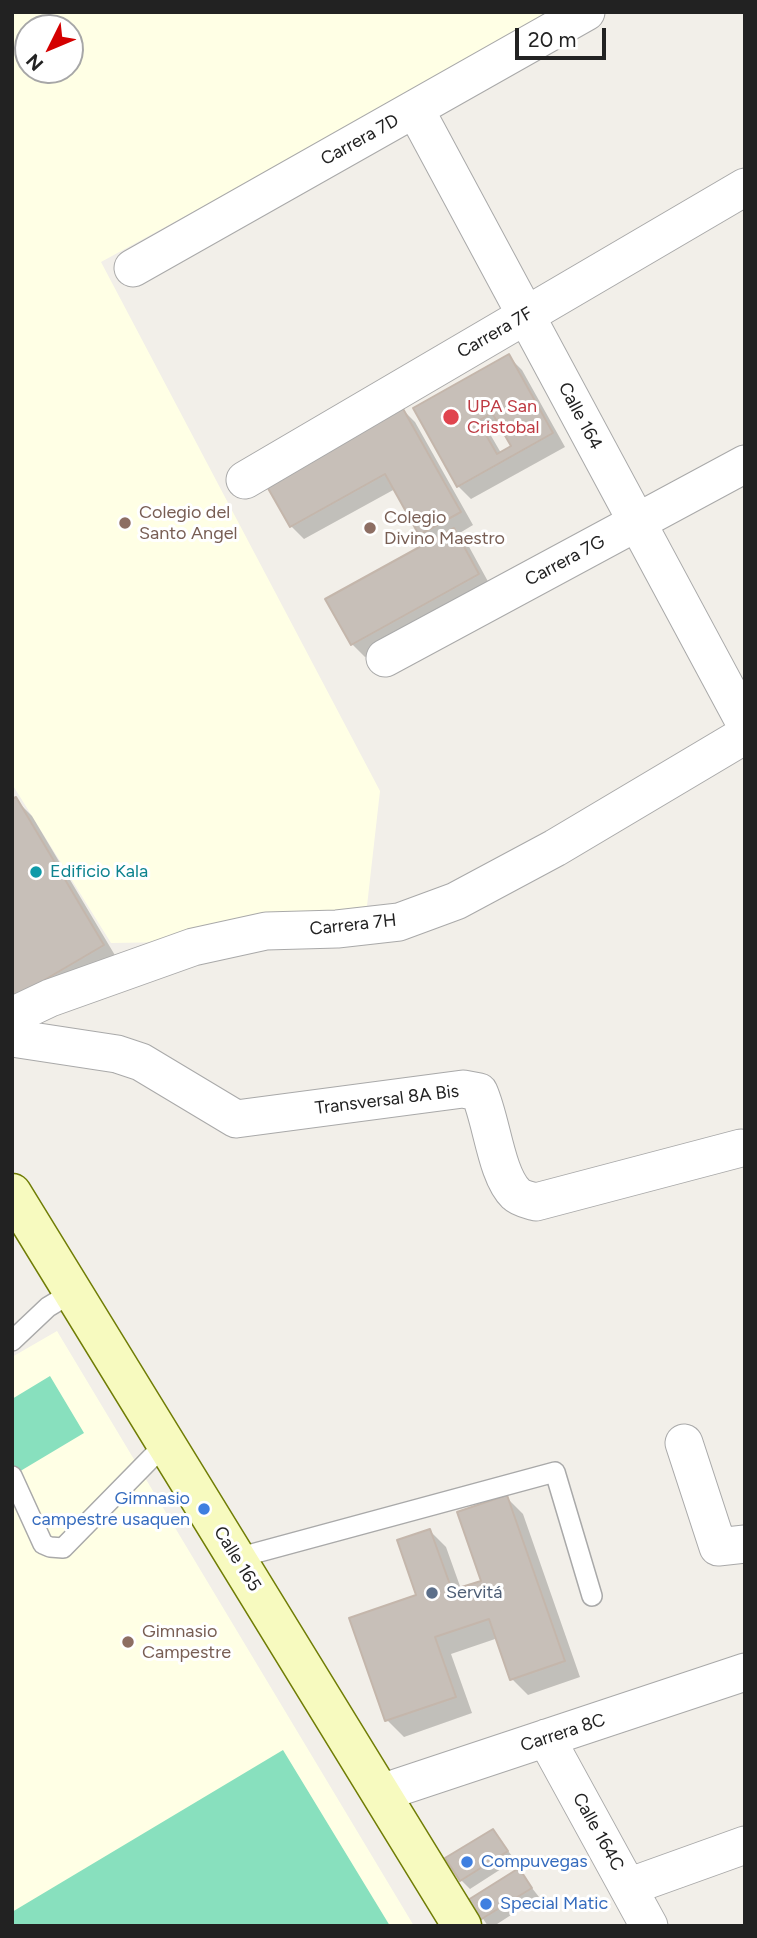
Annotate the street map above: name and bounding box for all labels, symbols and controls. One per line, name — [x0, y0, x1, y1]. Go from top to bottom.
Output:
north arrow — [14, 14, 84, 84]
scale bar — [519, 14, 610, 58]
text: 20 m — [528, 27, 576, 52]
text: N — [21, 49, 48, 76]
street label: Carrera 7D — [317, 110, 403, 170]
street label: Carrera 7F — [454, 303, 536, 363]
street label: Calle 164 — [553, 379, 607, 453]
place label: UPA San Cristobal — [467, 396, 540, 438]
marker: UPA San Cristobal — [441, 407, 461, 427]
place label: Colegio del Santo Angel — [139, 502, 238, 544]
place label: Colegio Divino Maestro — [384, 507, 505, 550]
marker: Colegio del Santo Angel — [117, 515, 133, 531]
marker: Colegio Divino Maestro — [362, 520, 378, 536]
street label: Carrera 7G — [521, 531, 609, 591]
place label: Edificio Kala — [50, 861, 148, 883]
marker: Edificio Kala — [28, 864, 44, 880]
street label: Carrera 7H — [309, 910, 397, 940]
street label: Transversal 8A Bis — [314, 1080, 460, 1120]
place label: Gimnasio campestre usaquen — [32, 1488, 190, 1530]
marker: Gimnasio campestre usaquen — [196, 1501, 212, 1517]
street label: Calle 165 — [209, 1523, 265, 1595]
place label: Servitá — [446, 1582, 502, 1604]
marker: Servitá — [424, 1585, 440, 1601]
place label: Gimnasio Campestre — [142, 1621, 231, 1664]
marker: Gimnasio Campestre — [120, 1634, 136, 1650]
street label: Carrera 8C — [518, 1709, 608, 1757]
street label: Calle 164C — [568, 1789, 628, 1875]
place label: Compuvegas — [481, 1851, 588, 1873]
marker: Compuvegas — [459, 1854, 475, 1870]
place label: Special Matic — [500, 1893, 608, 1915]
marker: Special Matic — [478, 1896, 494, 1912]

